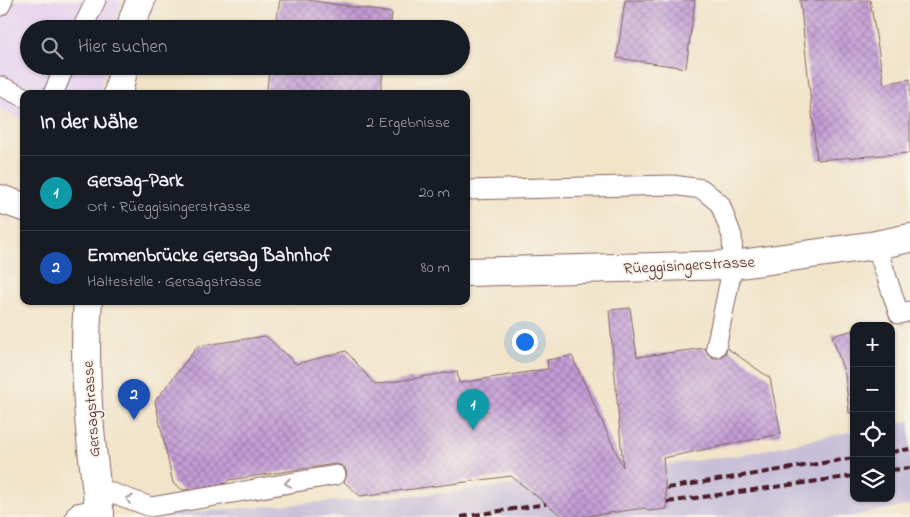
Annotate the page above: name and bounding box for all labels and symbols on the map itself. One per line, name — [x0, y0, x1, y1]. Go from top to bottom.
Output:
street label: Rüeggisingerstrasse — [623, 251, 756, 281]
your location — [512, 329, 538, 355]
street label: Gersagstrasse — [77, 359, 107, 458]
pin: 2 — [118, 379, 150, 420]
pin: 1 — [457, 389, 489, 430]
one-way arrow — [284, 478, 293, 488]
one-way arrow — [125, 495, 134, 505]

